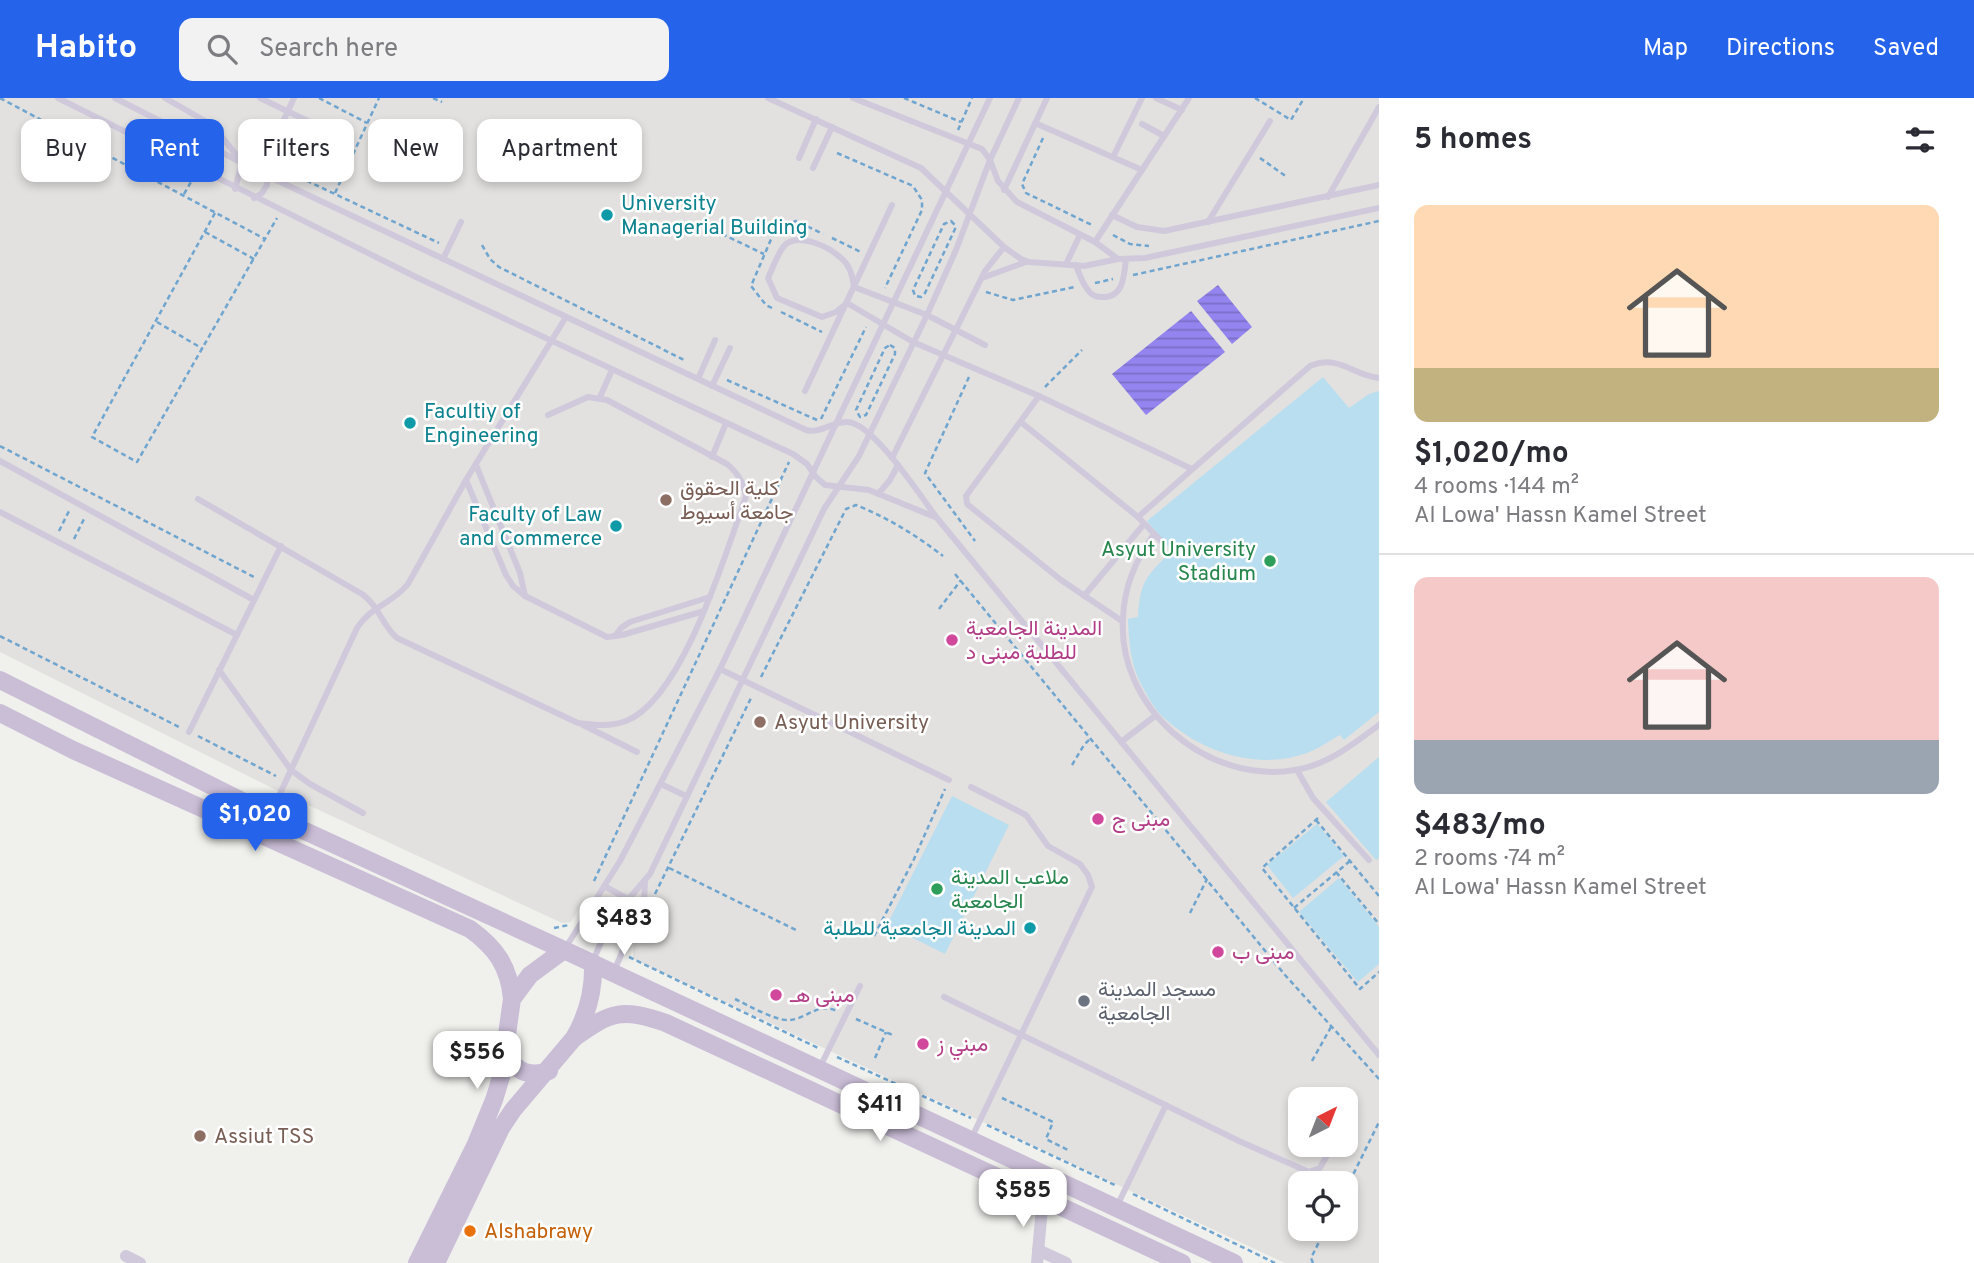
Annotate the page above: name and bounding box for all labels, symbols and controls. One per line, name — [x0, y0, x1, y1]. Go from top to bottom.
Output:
search box — [179, 18, 669, 81]
text: Habito — [35, 28, 137, 70]
icon: search — [203, 30, 241, 68]
text: Search here — [259, 33, 398, 66]
text: Map — [1643, 34, 1688, 64]
text: Directions — [1726, 34, 1835, 64]
text: Saved — [1873, 34, 1939, 64]
chip: Buy — [21, 119, 111, 182]
chip: Rent — [125, 119, 224, 182]
chip: Filters — [238, 119, 354, 182]
chip: New — [368, 119, 463, 182]
chip: Apartment — [477, 119, 642, 182]
icon: filters — [1901, 121, 1939, 159]
text: 5 homes — [1414, 122, 1532, 159]
place label: University Managerial Building — [621, 191, 808, 242]
marker: University Managerial Building — [599, 207, 615, 223]
icon: home — [1614, 250, 1740, 376]
place label: Facultiy of Engineering — [424, 399, 538, 450]
marker: Facultiy of Engineering — [402, 415, 418, 431]
text: $1,020/mo — [1414, 436, 1569, 473]
text: 4 rooms · 144 m² — [1414, 473, 1579, 502]
place label: كلية الحقوق جامعة أسيوط — [680, 476, 794, 527]
marker: كلية الحقوق جامعة أسيوط — [658, 492, 674, 508]
place label: Faculty of Law and Commerce — [459, 502, 602, 553]
text: Al Lowa' Hassn Kamel Street — [1414, 502, 1707, 531]
marker: Faculty of Law and Commerce — [608, 518, 624, 534]
place label: Asyut University Stadium — [1101, 537, 1256, 588]
marker: Asyut University Stadium — [1262, 553, 1278, 569]
place label: المدينة الجامعية للطلبة مبنى د — [966, 616, 1102, 667]
icon: home — [1614, 622, 1740, 748]
marker: المدينة الجامعية للطلبة مبنى د — [944, 632, 960, 648]
place label: Asyut University — [774, 710, 929, 737]
marker: Asyut University — [752, 714, 768, 730]
pin: $1,020 — [198, 794, 312, 853]
text: $1,020 — [218, 801, 292, 830]
place label: مبنى ج — [1112, 807, 1170, 834]
text: $483/mo — [1414, 808, 1546, 845]
marker: مبنى ج — [1090, 811, 1106, 827]
text: 2 rooms · 74 m² — [1414, 845, 1565, 874]
place label: ملاعب المدينة الجامعية — [951, 865, 1069, 916]
text: Al Lowa' Hassn Kamel Street — [1414, 874, 1707, 903]
marker: ملاعب المدينة الجامعية — [929, 881, 945, 897]
pin: $483 — [583, 898, 665, 957]
text: $483 — [596, 905, 652, 934]
place label: المدينة الجامعية للطلبة — [823, 916, 1016, 943]
marker: المدينة الجامعية للطلبة — [1022, 920, 1038, 936]
place label: مبنى ب — [1232, 940, 1294, 967]
marker: مبنى ب — [1210, 944, 1226, 960]
place label: مسجد المدينة الجامعية — [1098, 977, 1216, 1028]
place label: مبنى هـ — [789, 983, 855, 1010]
marker: مبنى هـ — [768, 987, 784, 1003]
marker: مسجد المدينة الجامعية — [1076, 993, 1092, 1009]
pin: $556 — [436, 1032, 518, 1091]
place label: مبني ز — [936, 1032, 988, 1061]
marker: مبني ز — [915, 1036, 931, 1052]
text: $556 — [449, 1039, 505, 1068]
pin: $411 — [839, 1084, 921, 1143]
north arrow — [1288, 1087, 1358, 1157]
map controls — [1288, 1087, 1358, 1241]
text: $411 — [856, 1091, 904, 1120]
place label: Assiut TSS — [214, 1124, 314, 1151]
marker: Assiut TSS — [192, 1128, 208, 1144]
pin: $585 — [982, 1170, 1064, 1229]
button: locate — [1288, 1171, 1358, 1241]
text: $585 — [995, 1177, 1051, 1206]
place label: Alshabrawy — [484, 1219, 593, 1246]
marker: Alshabrawy — [462, 1223, 478, 1239]

